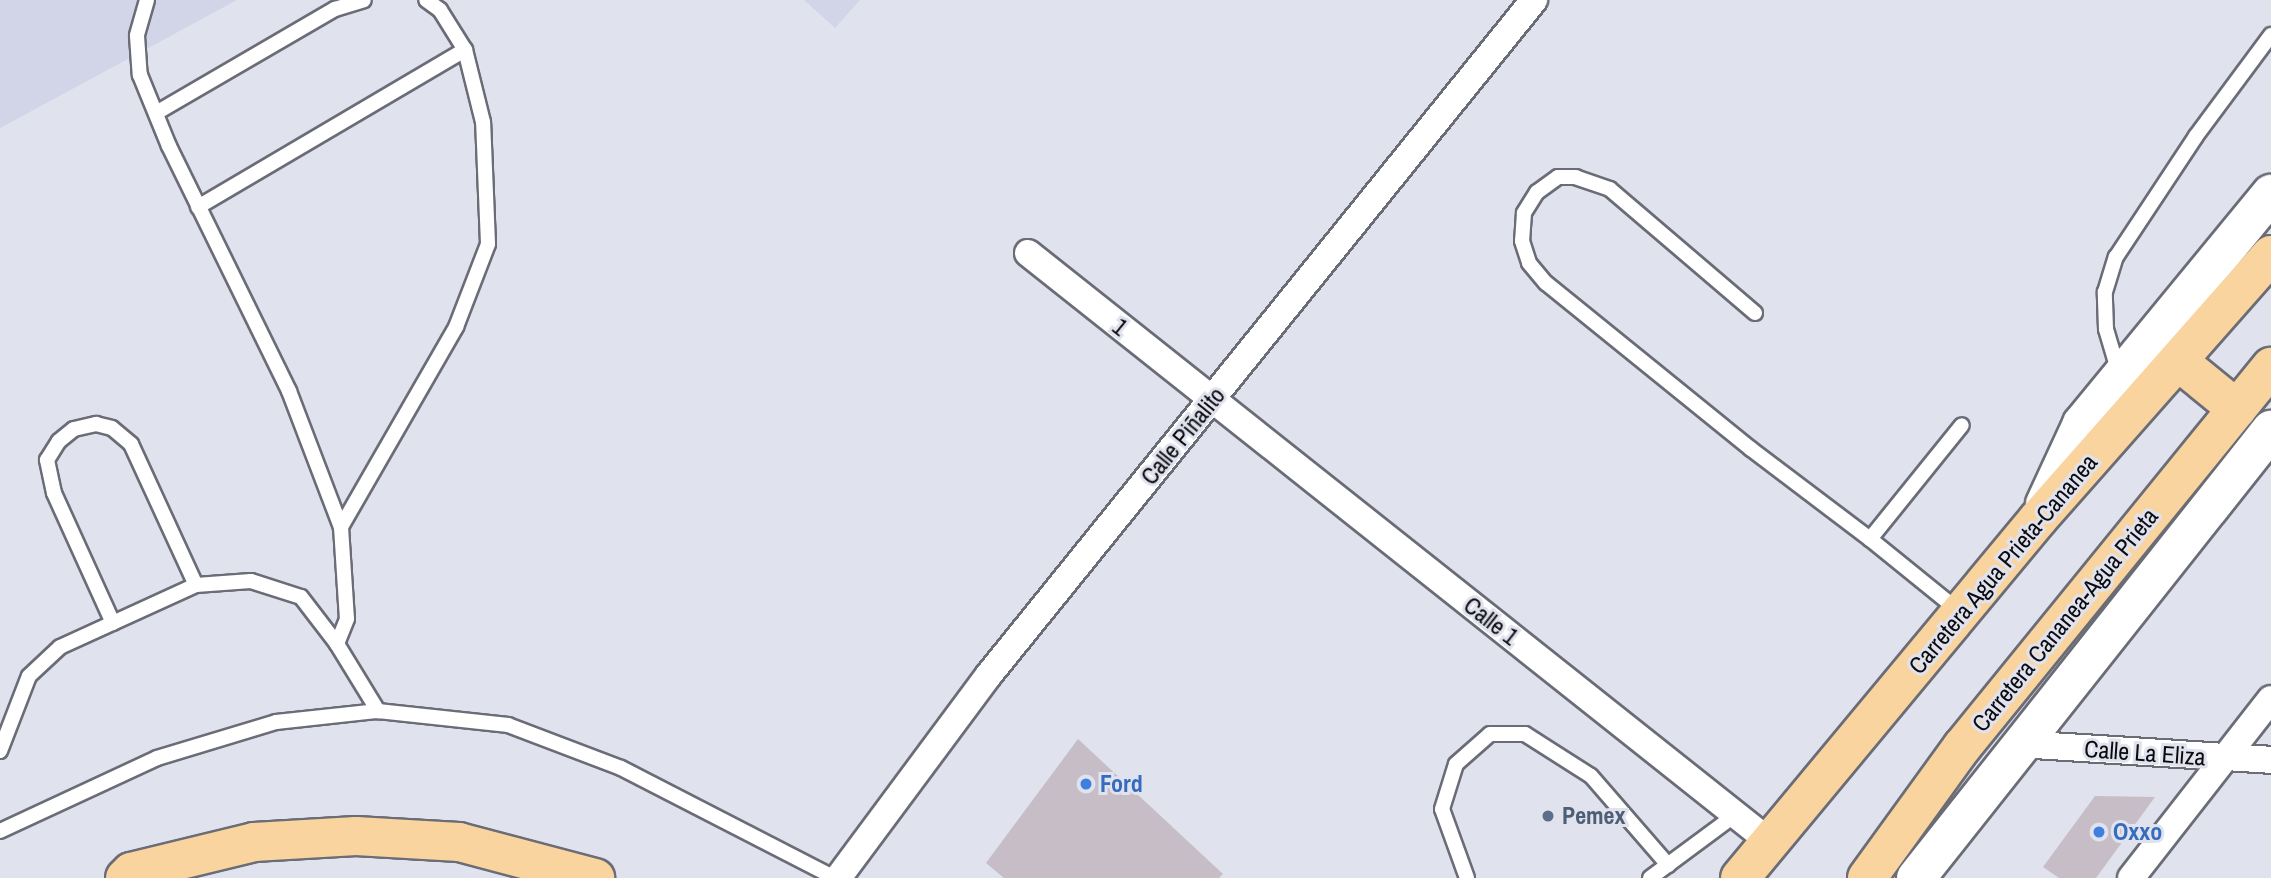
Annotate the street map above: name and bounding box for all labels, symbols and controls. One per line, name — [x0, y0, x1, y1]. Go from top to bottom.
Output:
street label: 1 — [1107, 312, 1133, 342]
street label: Calle Piñalito — [1135, 381, 1231, 491]
street label: Carretera Agua Prieta-Cananea — [1902, 448, 2104, 680]
street label: Carretera Cananea-Agua Prieta — [1966, 503, 2164, 737]
street label: Calle 1 — [1458, 591, 1524, 651]
street label: Calle La Eliza — [2083, 734, 2207, 772]
place label: Ford — [1100, 770, 1143, 798]
marker: Ford — [1078, 776, 1094, 792]
place label: Pemex — [1562, 802, 1625, 830]
marker: Pemex — [1540, 808, 1556, 824]
place label: Oxxo — [2113, 818, 2162, 846]
marker: Oxxo — [2091, 824, 2107, 840]

